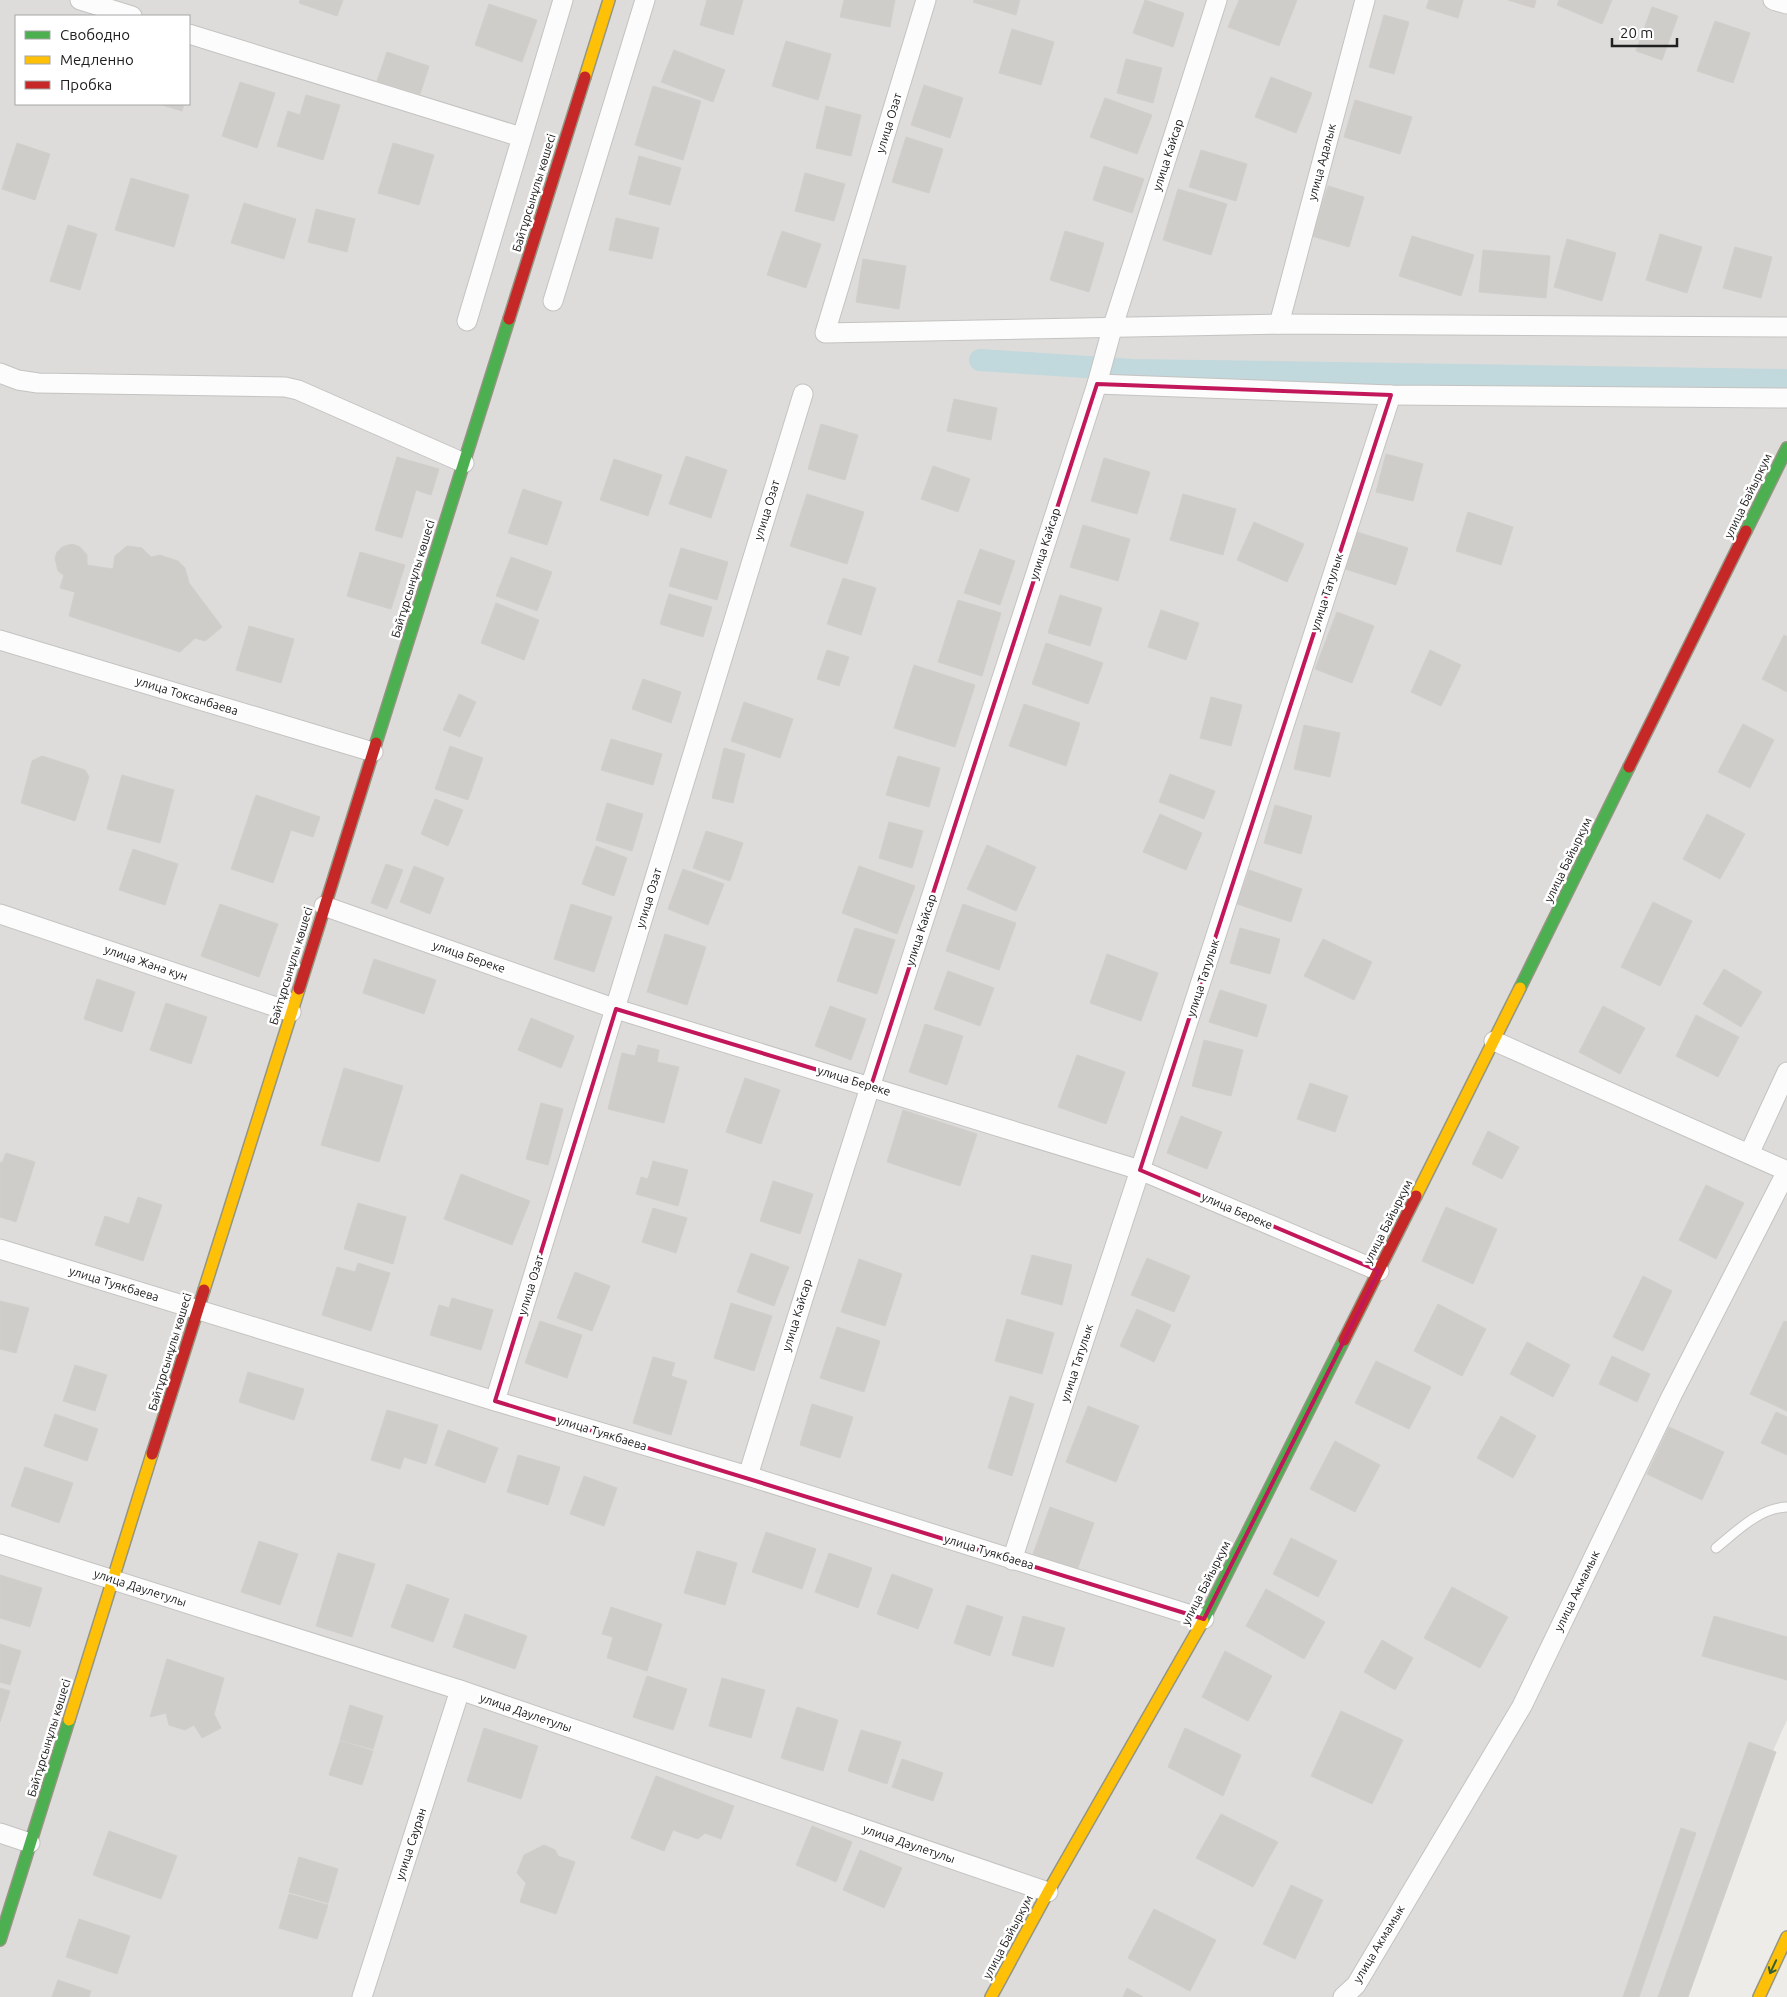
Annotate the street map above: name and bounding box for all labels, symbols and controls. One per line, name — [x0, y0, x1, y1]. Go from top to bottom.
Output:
legend — [15, 15, 190, 105]
scale bar — [1612, 15, 1677, 47]
text: 20 m — [1620, 24, 1653, 41]
text: Свободно — [60, 26, 130, 43]
text: Медленно — [60, 51, 134, 68]
text: Пробка — [60, 76, 112, 93]
street label: улица Озат — [873, 91, 904, 154]
street label: улица Кайсар — [1150, 117, 1185, 192]
street label: улица Адалык — [1305, 122, 1338, 202]
street label: Байтұрсынұлы көшесі — [509, 132, 558, 253]
street label: улица Байыркум — [1721, 451, 1774, 540]
street label: улица Озат — [751, 478, 782, 541]
street label: улица Кайсар — [1027, 506, 1062, 581]
street label: Байтұрсынұлы көшесі — [388, 518, 437, 639]
street label: улица Татулык — [1308, 551, 1345, 632]
street label: улица Токсанбаева — [135, 674, 240, 717]
street label: улица Байыркум — [1541, 815, 1594, 904]
street label: улица Озат — [633, 866, 664, 929]
street label: улица Кайсар — [903, 892, 938, 967]
street label: Байтұрсынұлы көшесі — [266, 905, 315, 1026]
street label: улица Татулык — [1184, 937, 1221, 1018]
street label: улица Береке — [431, 938, 507, 975]
street label: улица Жана кун — [103, 942, 189, 983]
street label: улица Береке — [816, 1063, 892, 1098]
street label: улица Байыркум — [1361, 1177, 1414, 1266]
street label: улица Береке — [1200, 1190, 1275, 1231]
street label: улица Озат — [515, 1253, 546, 1316]
street label: улица Туякбаева — [68, 1264, 161, 1303]
street label: улица Кайсар — [779, 1277, 814, 1353]
street label: Байтұрсынұлы көшесі — [145, 1291, 194, 1412]
street label: улица Татулык — [1058, 1322, 1095, 1403]
street label: улица Туякбаева — [556, 1413, 649, 1452]
street label: улица Туякбаева — [943, 1532, 1036, 1571]
street label: улица Байыркум — [1179, 1538, 1232, 1627]
street label: улица Акмамык — [1551, 1548, 1602, 1633]
street label: улица Даулетулы — [92, 1566, 188, 1609]
street label: Байтұрсынұлы көшесі — [24, 1677, 73, 1798]
street label: улица Даулетулы — [478, 1691, 574, 1734]
street label: улица Сауран — [393, 1806, 428, 1882]
street label: улица Даулетулы — [861, 1822, 957, 1865]
street label: улица Байыркум — [980, 1893, 1035, 1981]
street label: улица Акмамык — [1350, 1903, 1407, 1985]
one-way arrow — [1768, 1959, 1777, 1974]

